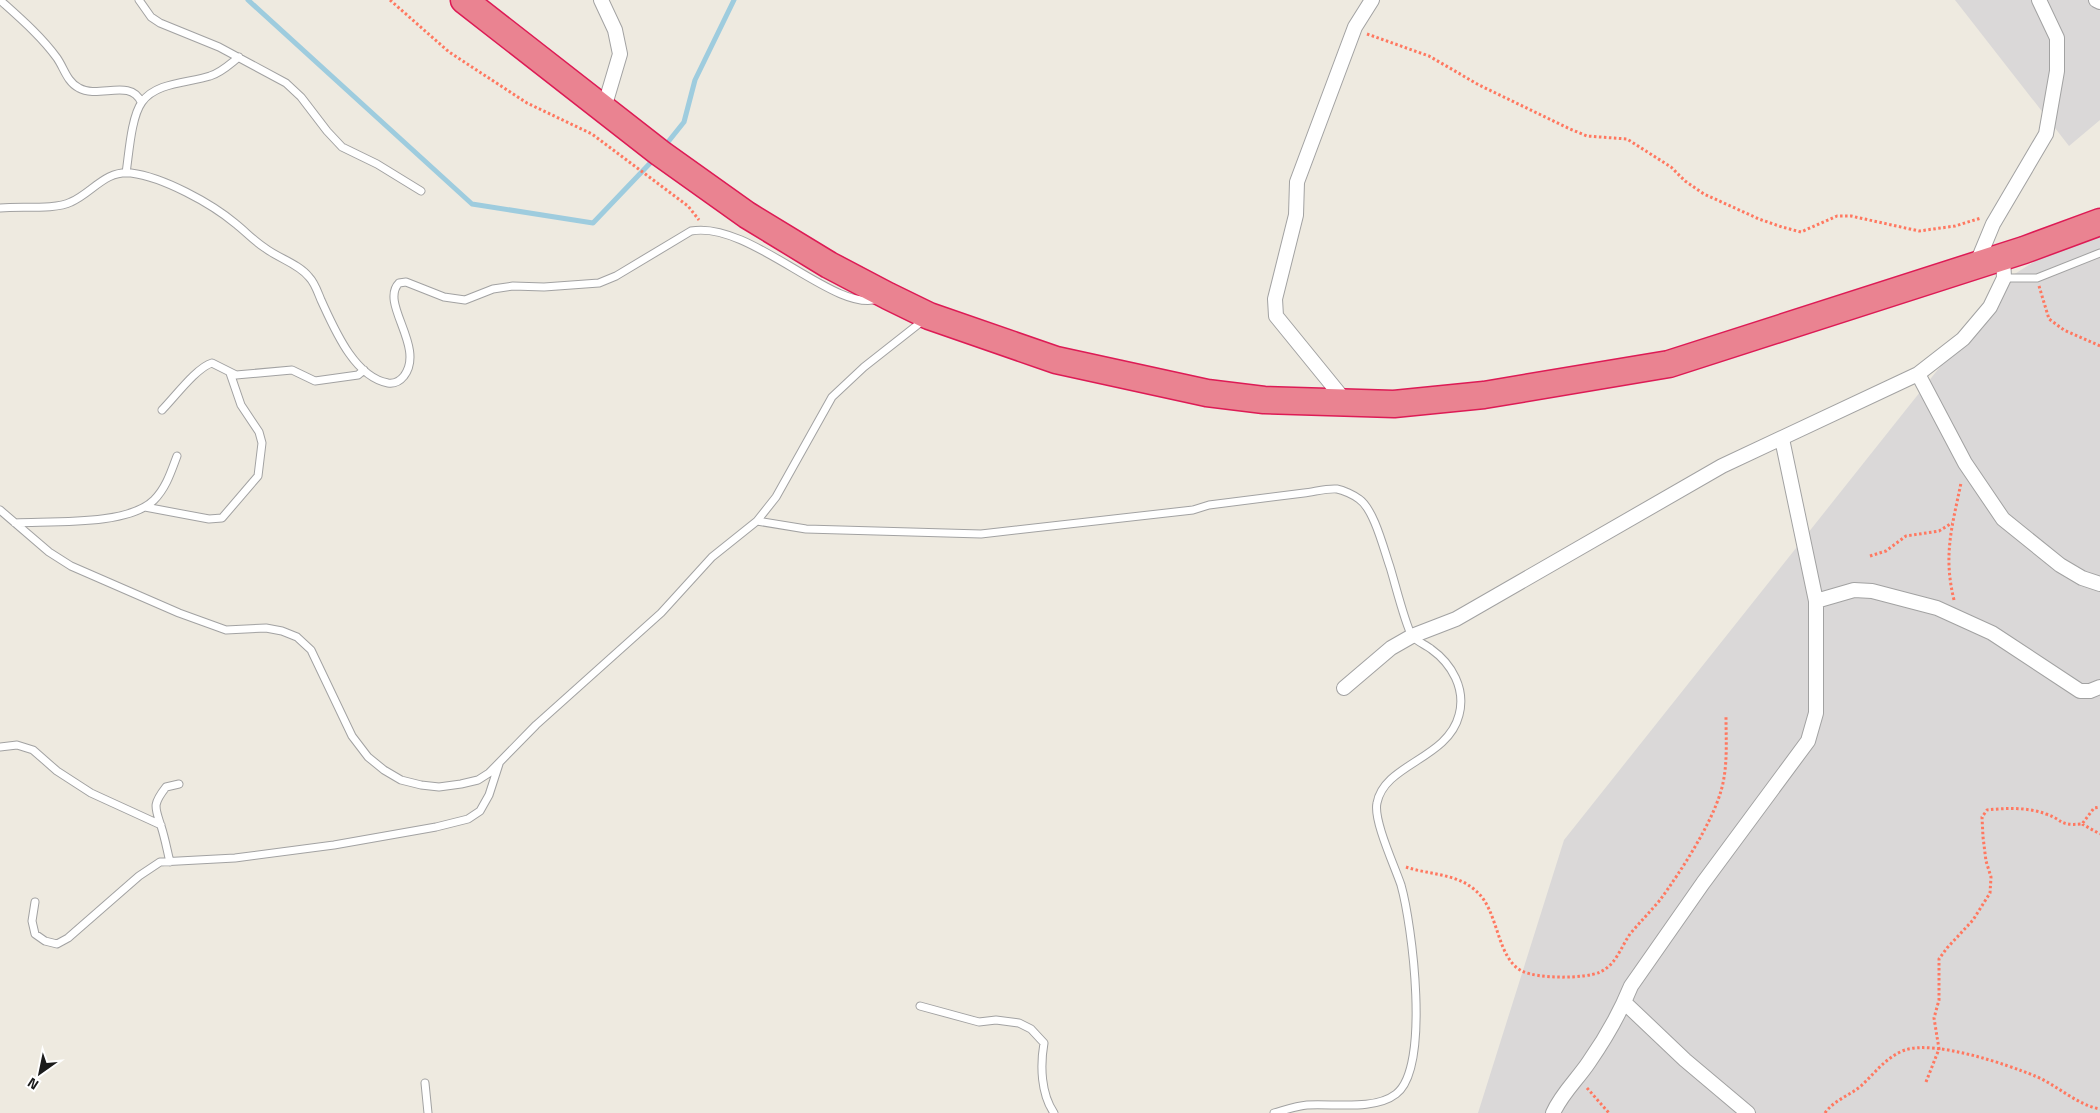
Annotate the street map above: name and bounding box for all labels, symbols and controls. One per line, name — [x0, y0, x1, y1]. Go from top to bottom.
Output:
north arrow — [15, 1048, 65, 1098]
text: N — [23, 1073, 42, 1096]

